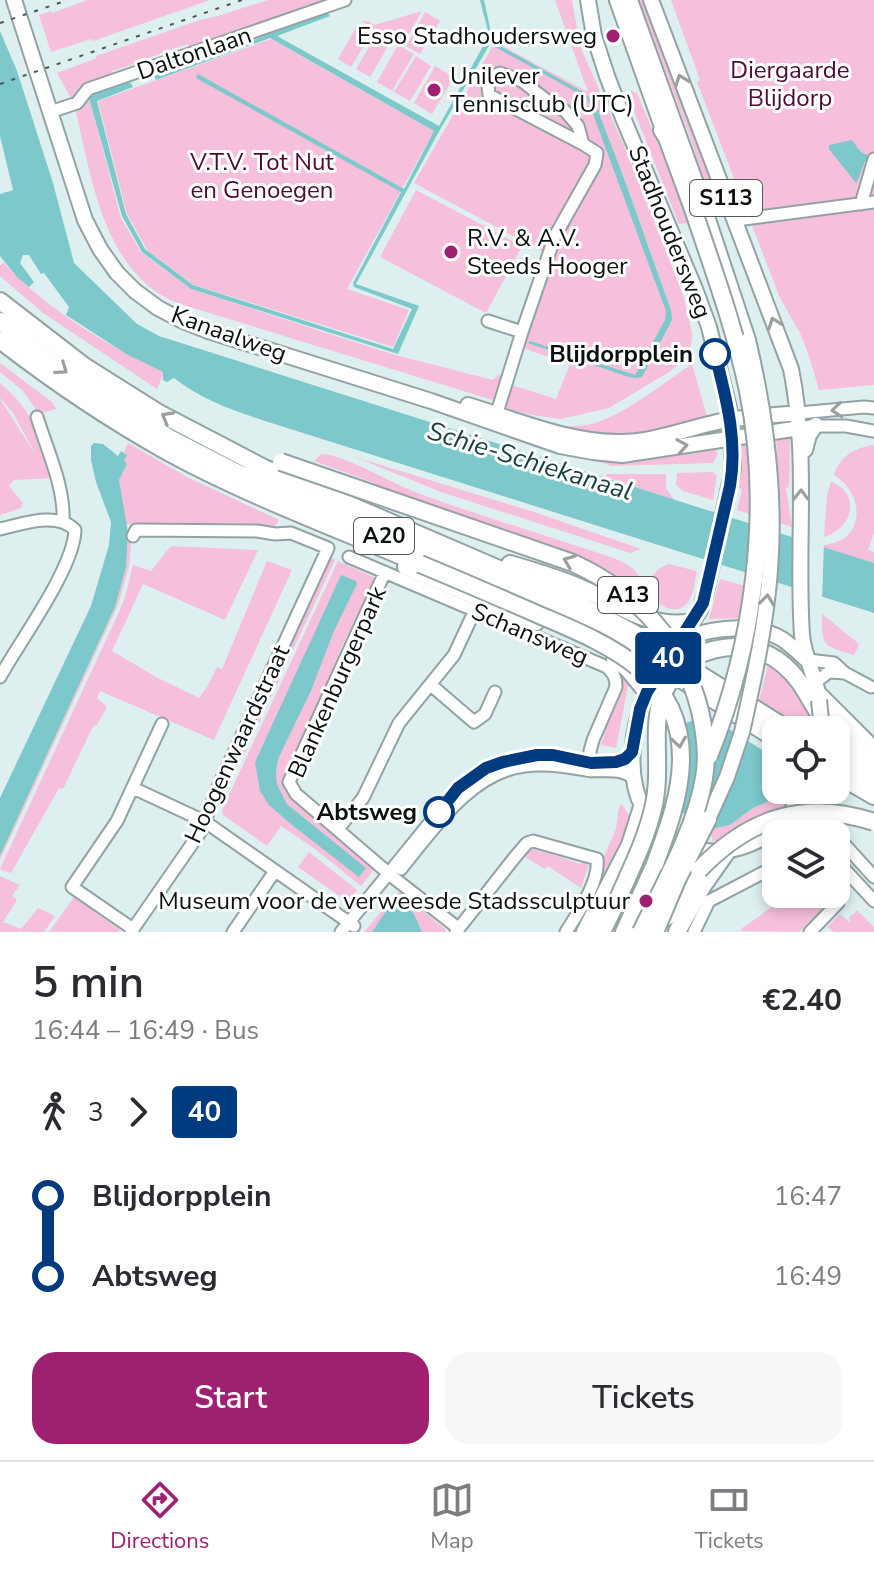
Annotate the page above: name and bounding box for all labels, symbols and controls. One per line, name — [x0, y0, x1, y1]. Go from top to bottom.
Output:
street label: Daltonlaan — [133, 19, 255, 87]
place label: Esso Stadhoudersweg — [357, 20, 597, 52]
marker: Esso Stadhoudersweg — [604, 27, 622, 45]
park label: Diergaarde Blijdorp — [730, 54, 850, 114]
place label: Unilever Tennisclub (UTC) — [450, 60, 634, 120]
one-way arrow — [674, 74, 691, 88]
marker: Unilever Tennisclub (UTC) — [425, 81, 443, 99]
street label: Stadhoudersweg — [621, 141, 719, 323]
park label: V.T.V. Tot Nut en Genoegen — [189, 146, 334, 206]
road number: S113 — [690, 180, 762, 216]
place label: R.V. & A.V. Steeds Hooger — [467, 222, 628, 282]
marker: R.V. & A.V. Steeds Hooger — [442, 243, 460, 261]
street label: Kanaalweg — [167, 298, 291, 370]
one-way arrow — [768, 316, 784, 330]
place label: Blijdorpplein — [549, 338, 693, 370]
marker: Blijdorpplein — [700, 339, 730, 369]
one-way arrow — [53, 359, 67, 374]
one-way arrow — [830, 401, 843, 418]
one-way arrow — [162, 411, 176, 427]
water label: Schie-Schiekanaal — [423, 413, 637, 509]
one-way arrow — [675, 438, 689, 455]
one-way arrow — [793, 488, 810, 501]
road number: A20 — [354, 518, 414, 554]
one-way arrow — [563, 555, 577, 571]
road number: A13 — [598, 577, 658, 613]
street label: Blankenburgerpark — [280, 580, 394, 783]
one-way arrow — [758, 593, 775, 607]
street label: Schansweg — [467, 595, 593, 673]
line badge: 40 — [632, 632, 704, 684]
street label: Hoogenwaardstraat — [177, 639, 297, 848]
text: 40 — [651, 639, 685, 677]
map controls — [762, 716, 850, 908]
button: locate — [762, 716, 850, 804]
one-way arrow — [670, 735, 687, 749]
place label: Abtsweg — [316, 796, 417, 828]
marker: Abtsweg — [424, 797, 454, 827]
button: layers — [762, 820, 850, 908]
place label: Museum voor de verweesde Stadssculptuur — [158, 885, 630, 917]
marker: Museum voor de verweesde Stadssculptuur — [637, 892, 655, 910]
text: 5 min — [32, 953, 144, 1013]
text: €2.40 — [763, 980, 842, 1021]
text: 16:44 – 16:49 · Bus — [32, 1013, 259, 1048]
icon: walk — [32, 1090, 76, 1134]
icon: forward — [116, 1090, 160, 1134]
text: 40 — [188, 1093, 221, 1131]
text: 3 — [88, 1095, 104, 1130]
text: Blijdorpplein — [92, 1176, 272, 1217]
text: 16:47 — [774, 1179, 842, 1214]
text: Abtsweg — [92, 1256, 218, 1297]
text: 16:49 — [774, 1259, 842, 1294]
button: Start — [32, 1352, 429, 1444]
button: Tickets — [445, 1352, 842, 1444]
tab: Directions — [110, 1478, 209, 1556]
tab: Map — [430, 1478, 474, 1556]
tab: Tickets — [694, 1478, 764, 1556]

